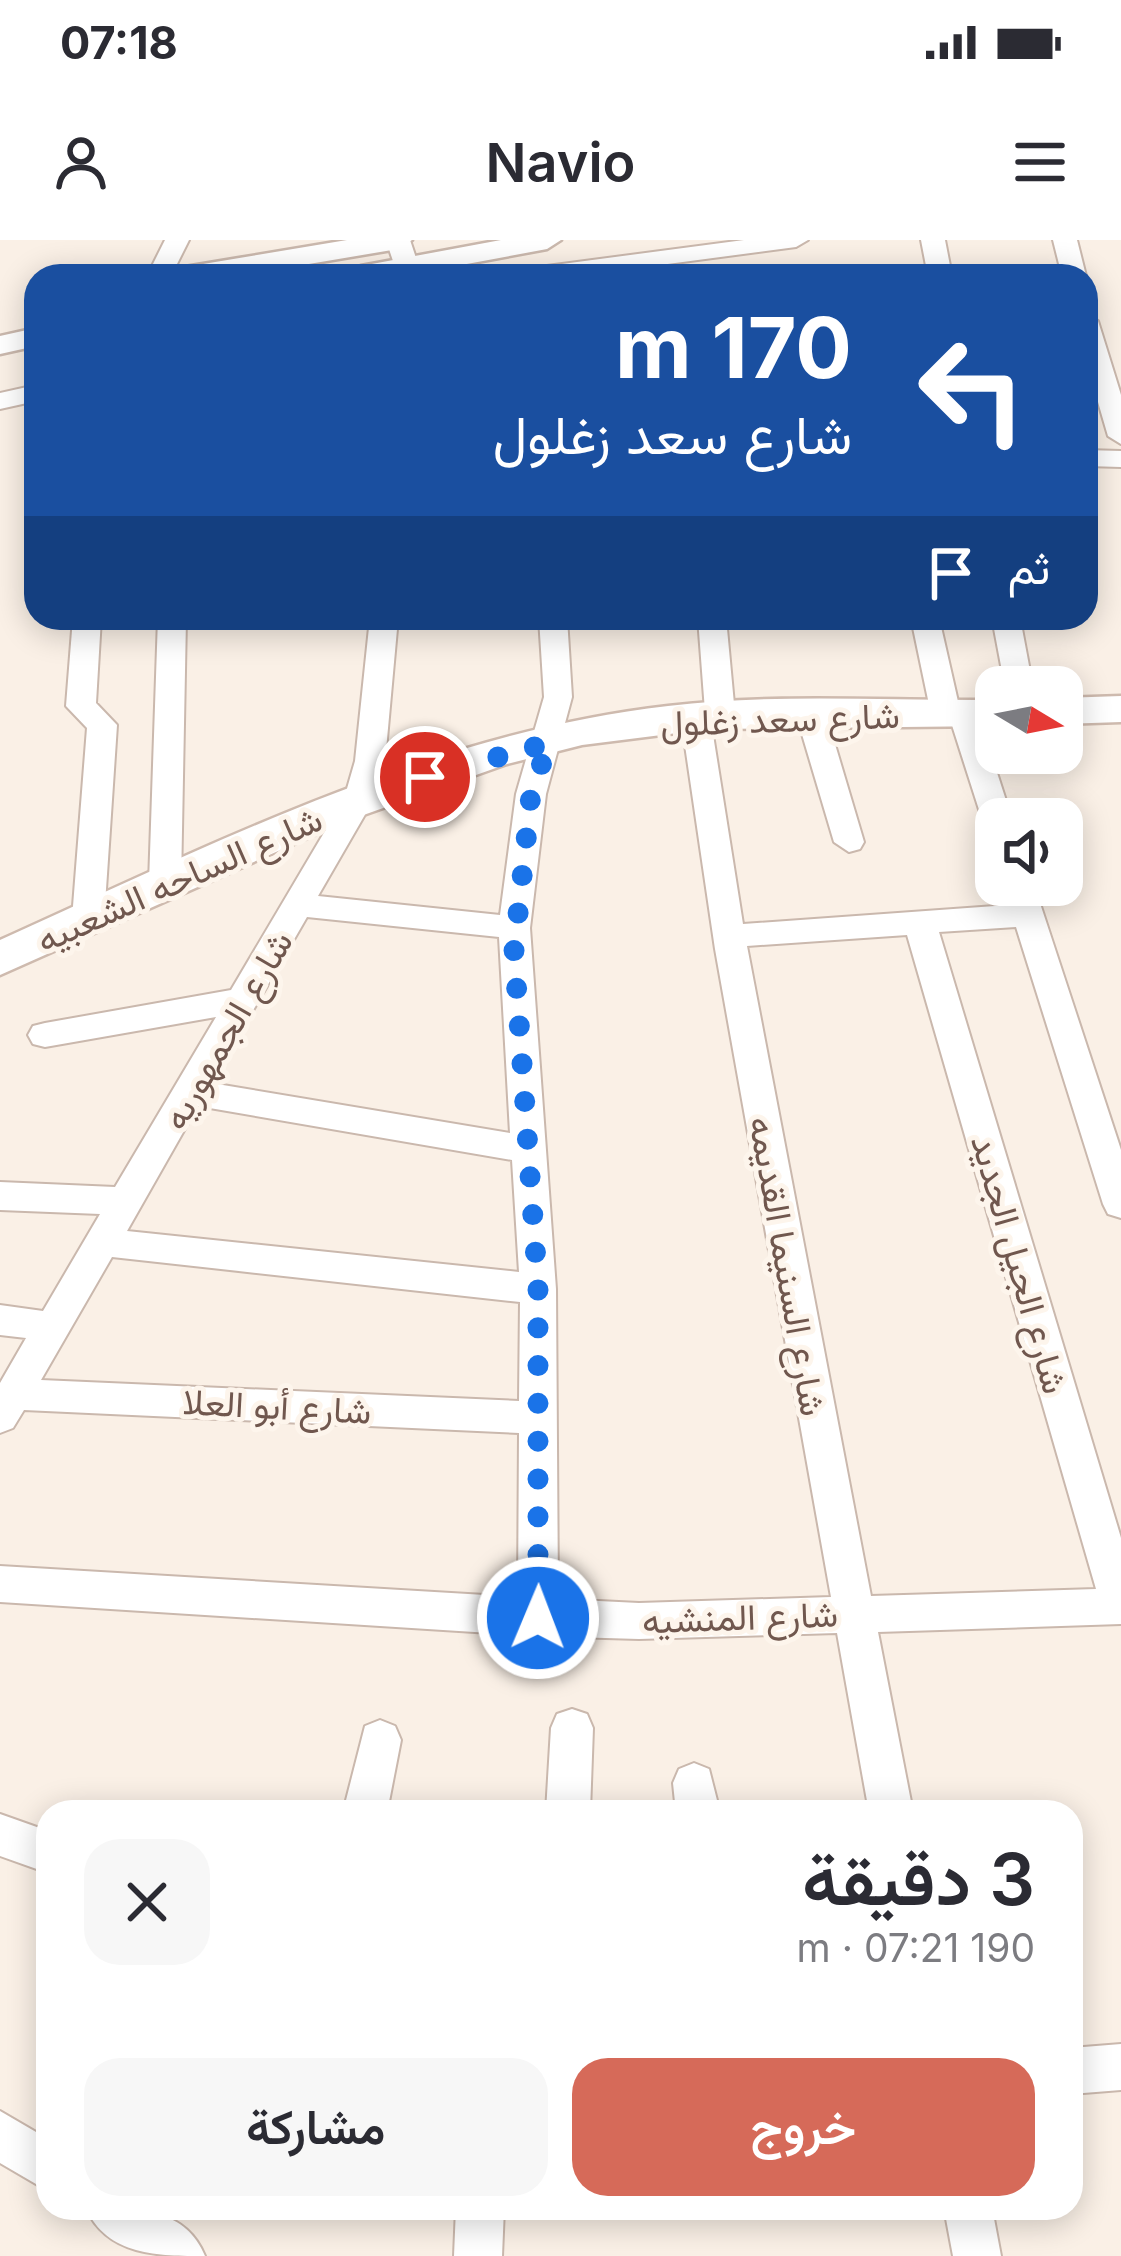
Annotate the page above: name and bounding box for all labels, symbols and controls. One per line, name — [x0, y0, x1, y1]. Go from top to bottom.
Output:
text: 07:18 — [60, 15, 178, 70]
icon: person — [48, 129, 114, 195]
icon: menu — [1007, 129, 1073, 195]
text: Navio — [486, 130, 635, 195]
text: 170 m — [615, 297, 852, 398]
icon: left — [894, 312, 1050, 468]
text: شارع سعد زغلول — [493, 402, 852, 467]
icon: arrive — [918, 540, 984, 606]
text: ثم — [1008, 540, 1050, 595]
north arrow — [975, 666, 1083, 774]
map controls — [975, 666, 1083, 906]
street label: شارع سعد زغلول — [660, 693, 901, 748]
pin — [374, 726, 476, 828]
icon: arrive — [392, 744, 458, 810]
street label: شارع الساحه الشعبيه — [29, 796, 330, 964]
button: sound — [975, 798, 1083, 906]
street label: شارع الجمهوريه — [152, 923, 304, 1139]
street label: شارع السنيما القديمه — [737, 1113, 836, 1420]
street label: شارع الجيل الجديد — [959, 1130, 1078, 1399]
street label: شارع أبو العلا — [181, 1379, 372, 1436]
position arrow — [475, 1555, 601, 1681]
street label: شارع المنشيه — [641, 1592, 839, 1645]
text: 3 دقيقة — [802, 1835, 1035, 1922]
button: close — [84, 1839, 210, 1965]
text: 190 m · 07:21 — [797, 1924, 1035, 1971]
button: مشاركة — [84, 2058, 548, 2196]
button: خروج — [572, 2058, 1035, 2196]

